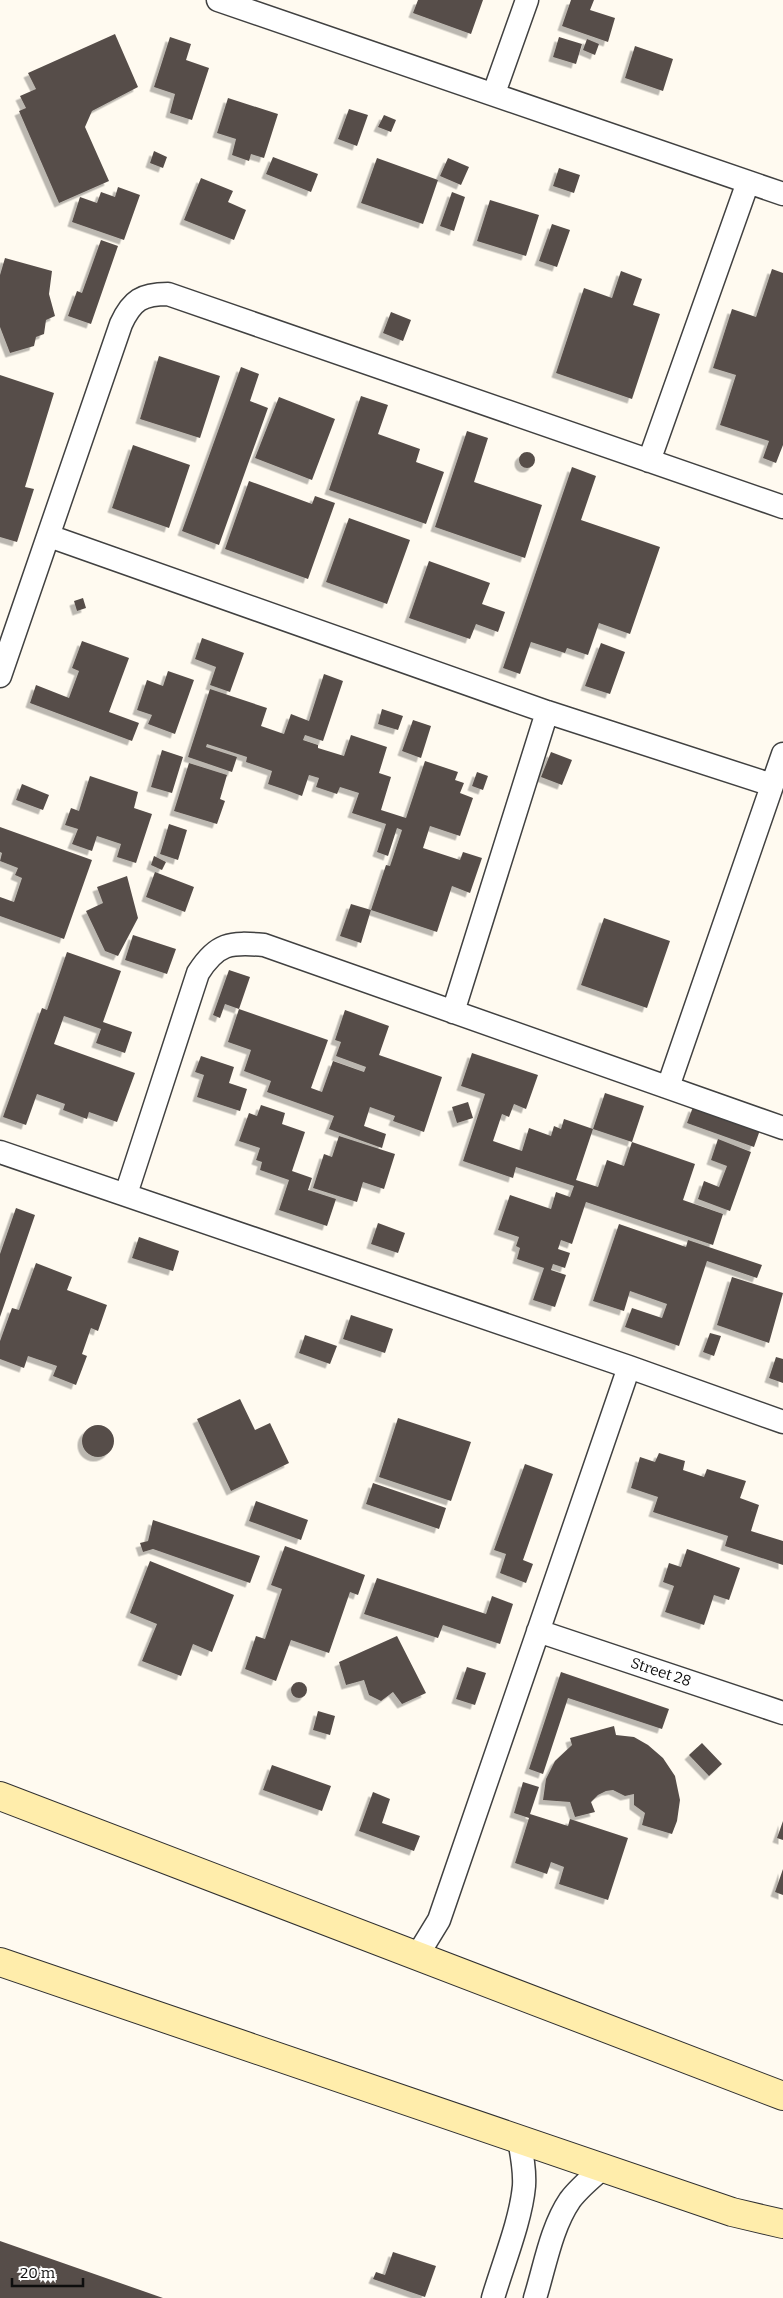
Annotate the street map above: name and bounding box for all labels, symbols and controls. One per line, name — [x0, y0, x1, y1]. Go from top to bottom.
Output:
street label: Street 28 — [628, 1654, 694, 1690]
scale bar — [12, 2256, 84, 2288]
text: 20 m — [20, 2264, 56, 2282]

